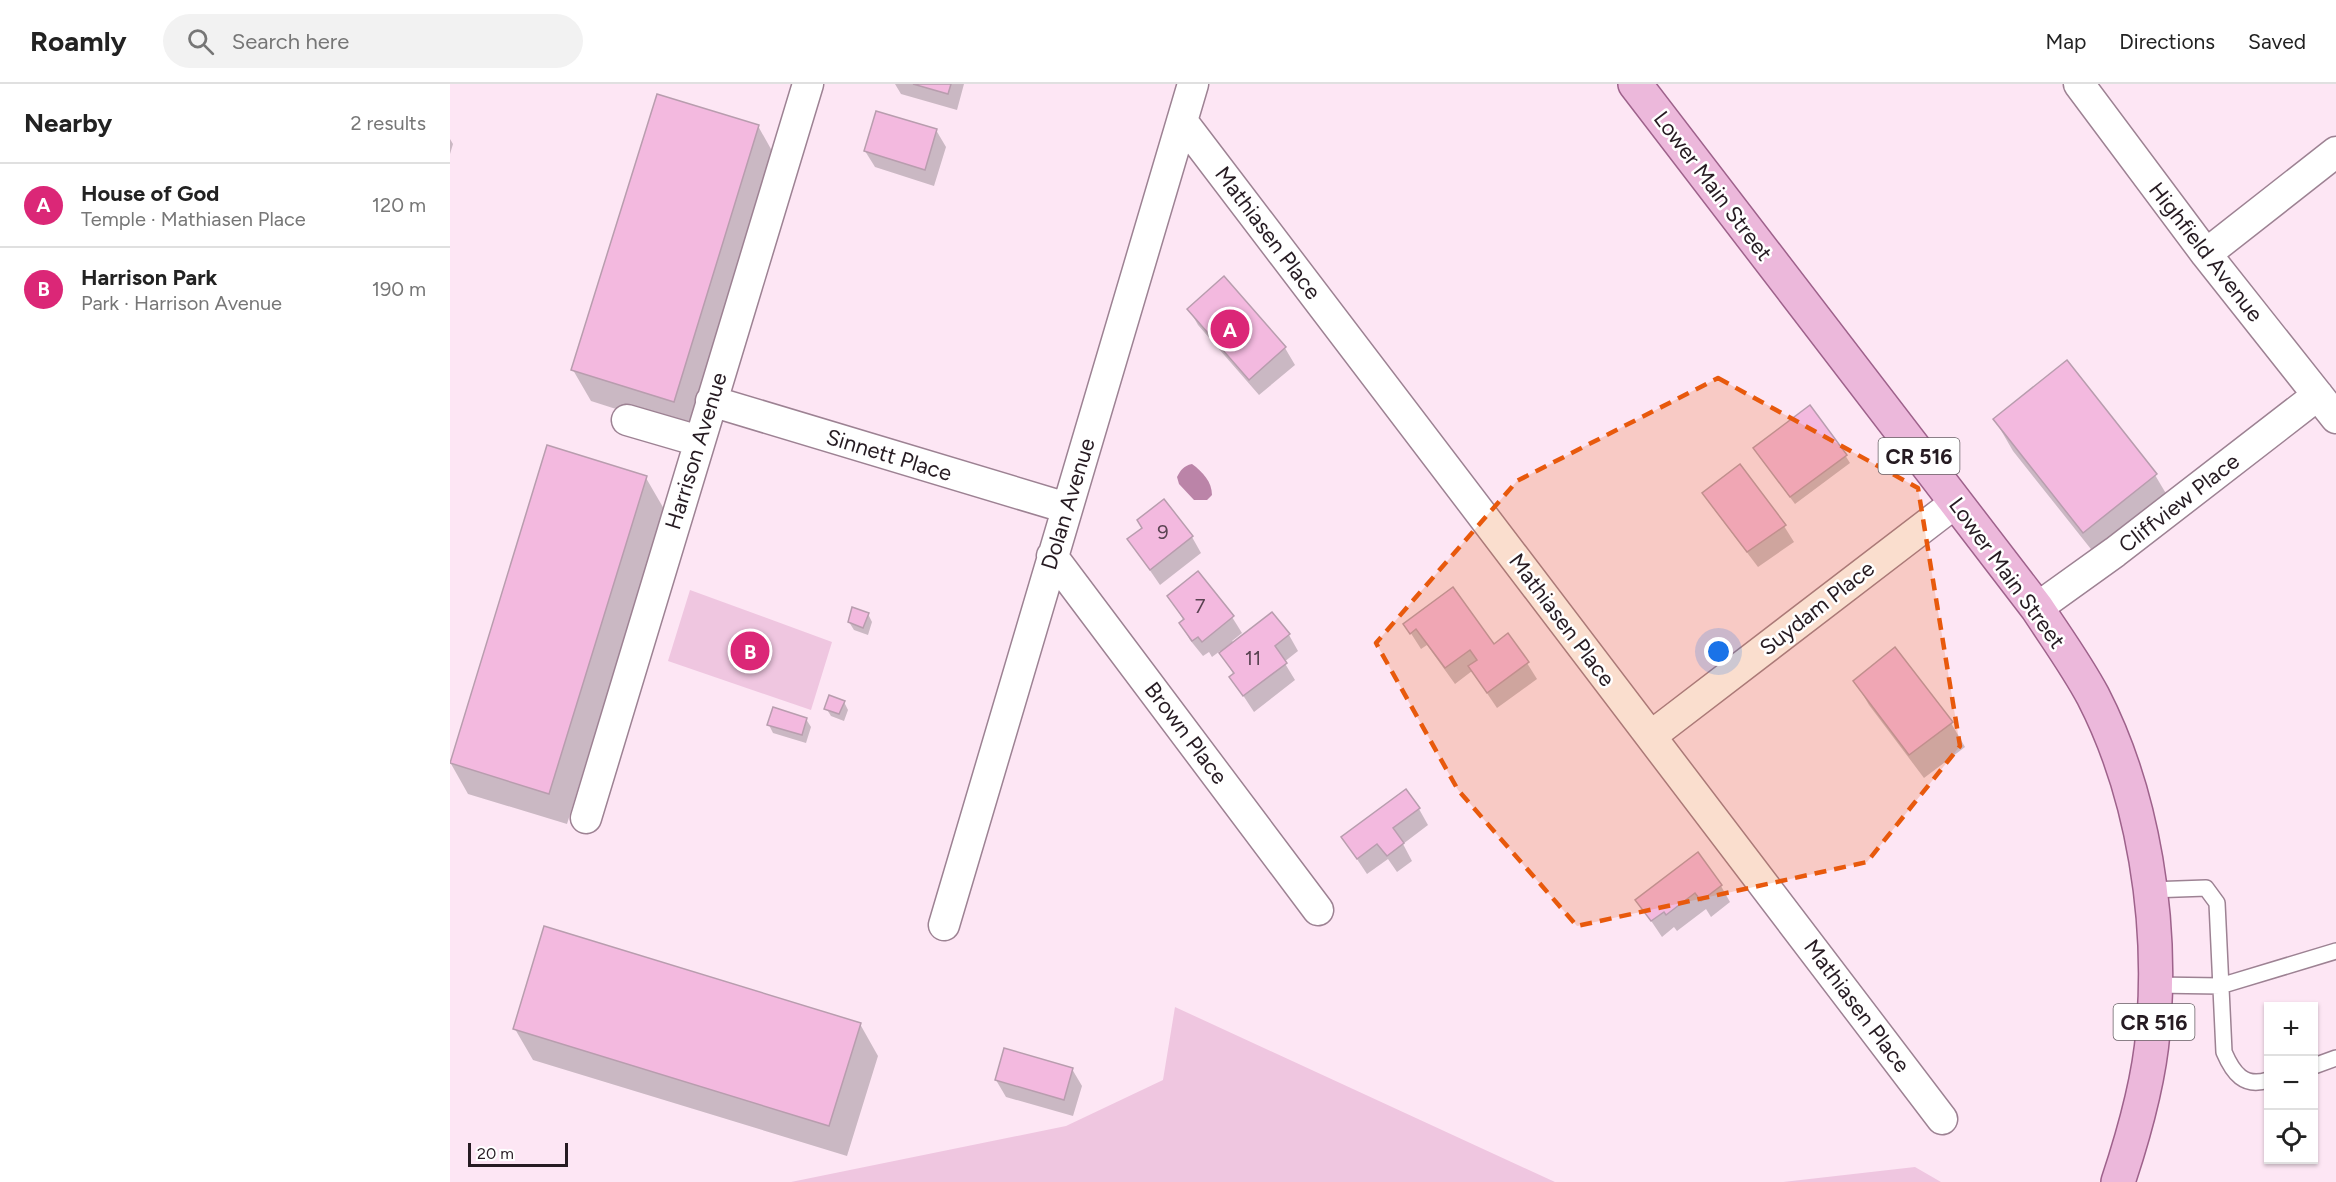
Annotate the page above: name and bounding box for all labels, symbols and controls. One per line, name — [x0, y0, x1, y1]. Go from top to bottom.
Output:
search box — [163, 14, 583, 68]
text: Roamly — [30, 24, 127, 58]
icon: search — [184, 25, 217, 58]
text: Search here — [232, 28, 349, 55]
text: Map — [2045, 29, 2086, 54]
text: Directions — [2119, 29, 2215, 54]
text: Saved — [2248, 29, 2306, 54]
street label: Lower Main Street — [1648, 106, 1778, 266]
text: Nearby — [24, 107, 112, 139]
text: 2 results — [350, 111, 426, 135]
street label: Mathiasen Place — [1209, 161, 1327, 305]
street label: Highfield Avenue — [2143, 177, 2269, 327]
text: House of God — [81, 180, 219, 207]
text: A — [36, 193, 51, 217]
text: 120 m — [372, 193, 426, 217]
text: Temple · Mathiasen Place — [81, 207, 306, 231]
text: Harrison Park — [81, 264, 217, 291]
text: B — [37, 277, 50, 301]
text: 190 m — [372, 277, 426, 301]
text: Park · Harrison Avenue — [81, 291, 282, 315]
pin: A — [1210, 306, 1250, 352]
street label: Harrison Avenue — [659, 369, 733, 533]
street label: Sinnett Place — [823, 423, 955, 487]
street label: Dolan Avenue — [1035, 435, 1101, 573]
road number: CR 516 — [1878, 438, 1960, 474]
street label: Cliffview Place — [2113, 448, 2245, 558]
street label: Lower Main Street — [1943, 492, 2071, 654]
house number: 9 — [1157, 520, 1169, 544]
street label: Mathiasen Place — [1503, 548, 1621, 692]
street label: Suydam Place — [1754, 555, 1880, 661]
house number: 7 — [1195, 594, 1206, 618]
pin: B — [730, 628, 770, 674]
your location — [1704, 637, 1733, 666]
house number: 11 — [1245, 646, 1261, 670]
street label: Brown Place — [1139, 677, 1233, 789]
street label: Mathiasen Place — [1798, 934, 1916, 1078]
map controls — [2264, 1002, 2318, 1164]
button: + — [2264, 1002, 2318, 1056]
road number: CR 516 — [2114, 1004, 2194, 1040]
button: − — [2264, 1056, 2318, 1110]
button: locate — [2264, 1110, 2318, 1164]
scale bar — [468, 1140, 568, 1168]
text: 20 m — [477, 1144, 514, 1163]

